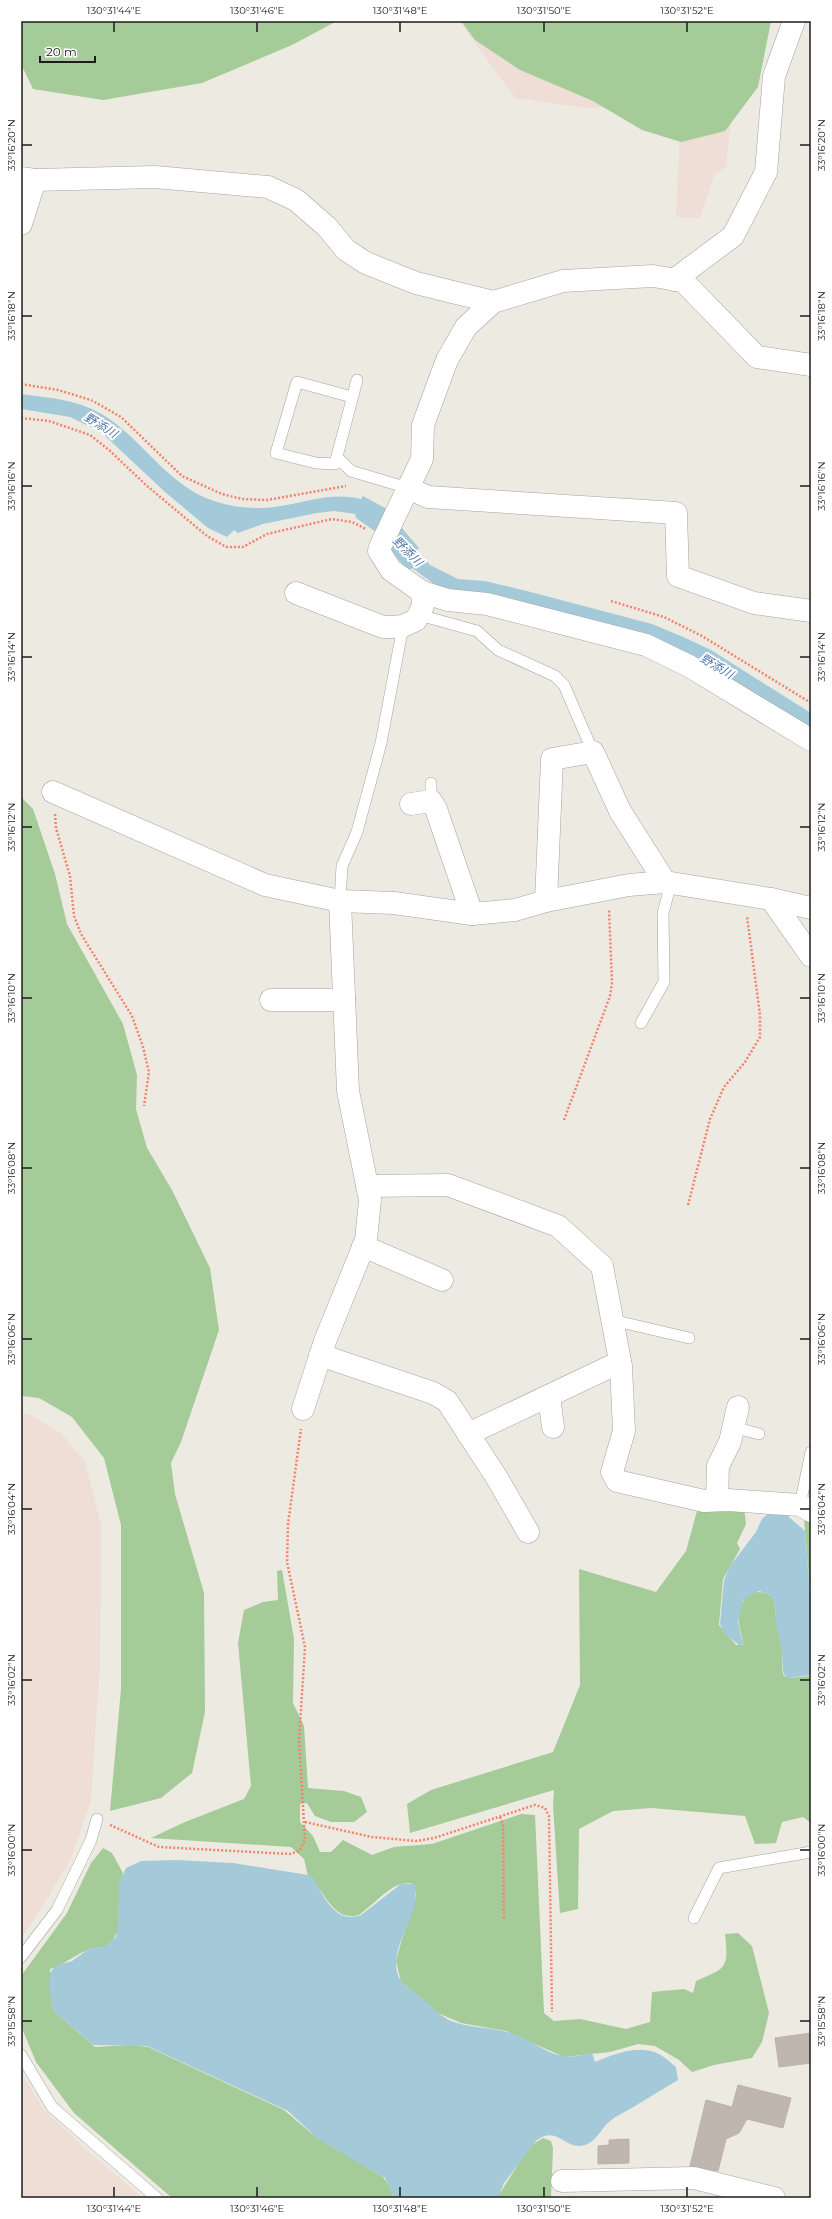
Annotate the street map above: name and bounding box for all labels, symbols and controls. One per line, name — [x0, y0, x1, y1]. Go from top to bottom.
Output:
text: 130°31'44"E — [87, 4, 142, 17]
text: 130°31'46"E — [230, 4, 284, 17]
text: 130°31'48"E — [373, 4, 428, 17]
text: 130°31'50"E — [517, 4, 571, 17]
text: 130°31'52"E — [660, 4, 714, 17]
scale bar — [40, 38, 95, 64]
text: 20 m — [46, 44, 77, 59]
text: 33°16'20"N — [5, 119, 18, 171]
text: 33°16'20"N — [815, 119, 828, 171]
text: 33°16'18"N — [5, 291, 18, 341]
text: 33°16'18"N — [815, 291, 828, 341]
water label: 野添川 — [82, 409, 122, 442]
text: 33°16'16"N — [5, 461, 18, 511]
text: 33°16'16"N — [815, 461, 828, 511]
water label: 野添川 — [390, 533, 427, 570]
text: 33°16'14"N — [5, 632, 18, 682]
text: 33°16'14"N — [815, 632, 828, 682]
water label: 野添川 — [698, 650, 738, 683]
text: 33°16'12"N — [5, 803, 18, 851]
text: 33°16'12"N — [815, 803, 828, 851]
text: 33°16'10"N — [5, 973, 18, 1023]
text: 33°16'10"N — [815, 973, 828, 1023]
text: 33°16'08"N — [5, 1142, 18, 1194]
text: 33°16'08"N — [815, 1142, 828, 1194]
text: 33°16'06"N — [5, 1313, 18, 1365]
text: 33°16'06"N — [815, 1313, 828, 1365]
text: 33°16'04"N — [5, 1483, 18, 1535]
text: 33°16'04"N — [815, 1483, 828, 1535]
text: 33°16'02"N — [5, 1654, 18, 1706]
text: 33°16'02"N — [815, 1654, 828, 1706]
text: 33°16'00"N — [5, 1824, 18, 1876]
text: 33°16'00"N — [815, 1824, 828, 1876]
text: 33°15'58"N — [5, 1996, 18, 2046]
text: 33°15'58"N — [815, 1996, 828, 2046]
text: 130°31'44"E — [87, 2202, 142, 2215]
text: 130°31'46"E — [230, 2202, 284, 2215]
text: 130°31'48"E — [373, 2202, 428, 2215]
text: 130°31'50"E — [517, 2202, 571, 2215]
text: 130°31'52"E — [660, 2202, 714, 2215]

